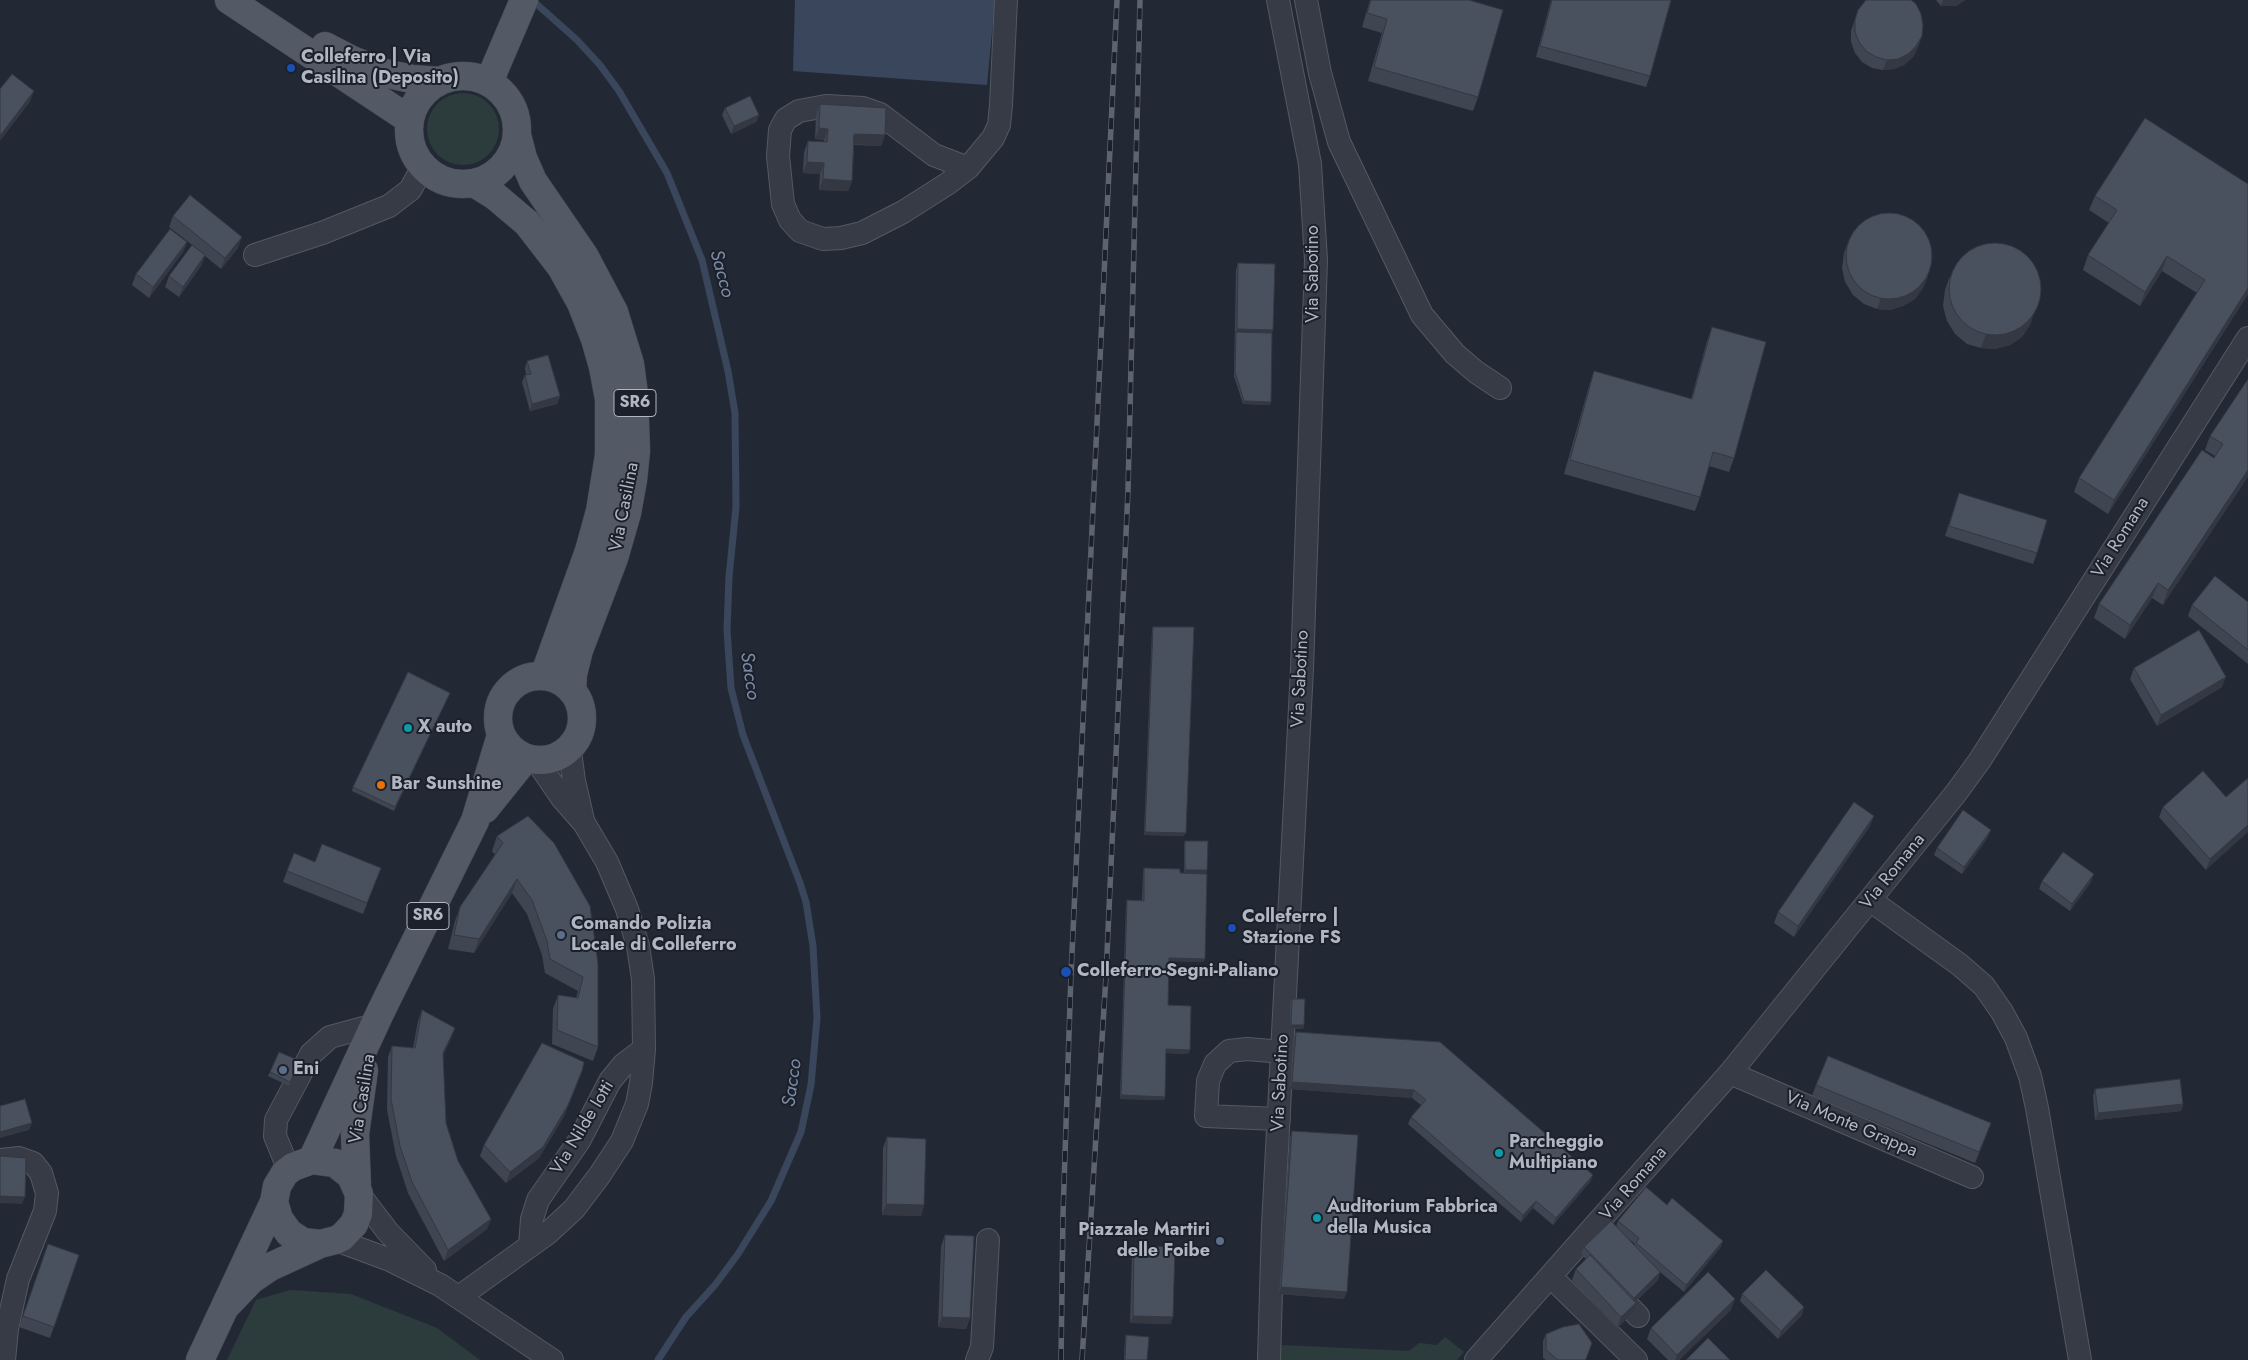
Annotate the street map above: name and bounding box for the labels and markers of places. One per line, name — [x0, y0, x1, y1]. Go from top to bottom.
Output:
place label: Colleferro | Via Casilina (Deposito) — [301, 47, 459, 90]
marker: Colleferro | Via Casilina (Deposito) — [285, 62, 297, 74]
place label: X auto — [418, 717, 472, 739]
marker: X auto — [402, 722, 414, 734]
place label: Bar Sunshine — [391, 774, 501, 796]
marker: Bar Sunshine — [375, 779, 387, 791]
place label: Colleferro | Stazione FS — [1242, 907, 1341, 950]
place label: Comando Polizia Locale di Colleferro — [571, 914, 737, 956]
marker: Colleferro | Stazione FS — [1226, 922, 1238, 934]
marker: Comando Polizia Locale di Colleferro — [555, 929, 567, 941]
place label: Colleferro-Segni-Paliano — [1077, 961, 1279, 983]
marker: Colleferro-Segni-Paliano — [1059, 965, 1073, 979]
place label: Eni — [293, 1059, 319, 1081]
marker: Eni — [277, 1064, 289, 1076]
place label: Parcheggio Multipiano — [1509, 1132, 1603, 1174]
marker: Parcheggio Multipiano — [1493, 1147, 1505, 1159]
place label: Auditorium Fabbrica della Musica — [1327, 1197, 1498, 1240]
marker: Auditorium Fabbrica della Musica — [1311, 1212, 1323, 1224]
place label: Piazzale Martiri delle Foibe — [1078, 1220, 1210, 1262]
marker: Piazzale Martiri delle Foibe — [1214, 1235, 1226, 1247]

